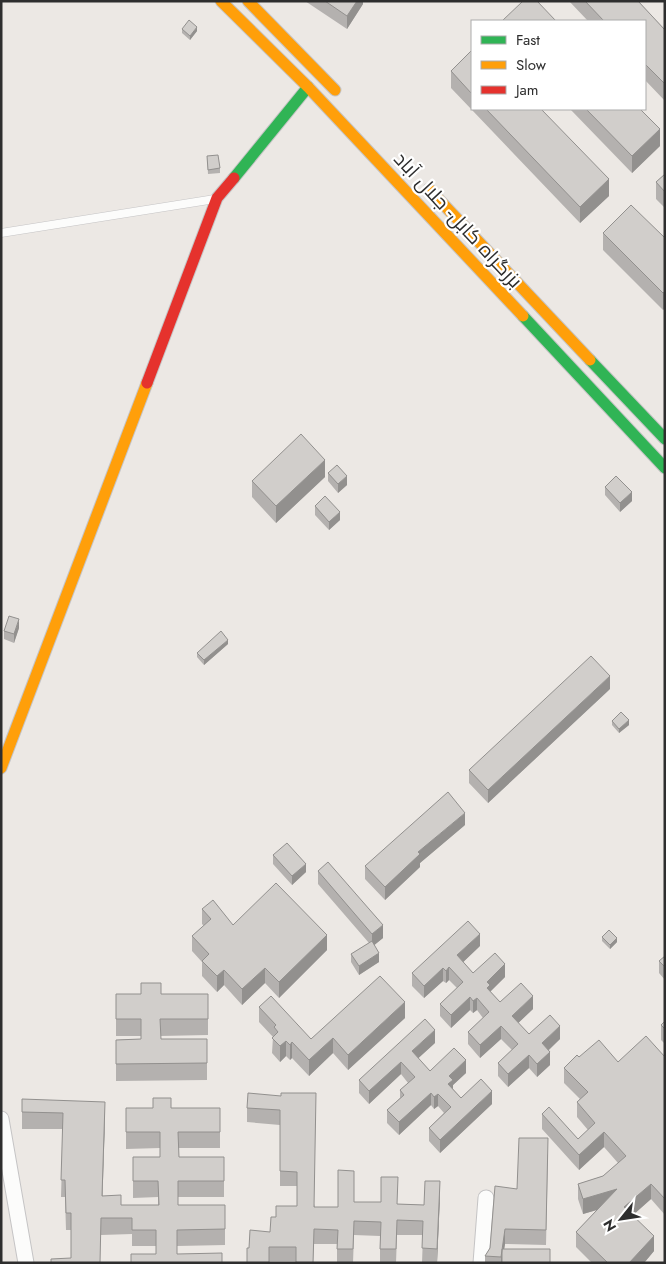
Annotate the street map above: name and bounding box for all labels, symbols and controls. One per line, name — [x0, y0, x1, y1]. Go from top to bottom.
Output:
legend — [471, 20, 646, 110]
text: Fast — [516, 29, 540, 51]
text: Slow — [516, 54, 547, 76]
text: Jam — [514, 79, 539, 101]
street label: بزرگراه کابل- جلال آباد — [387, 145, 529, 295]
north arrow — [596, 1194, 646, 1244]
text: N — [598, 1216, 621, 1235]

